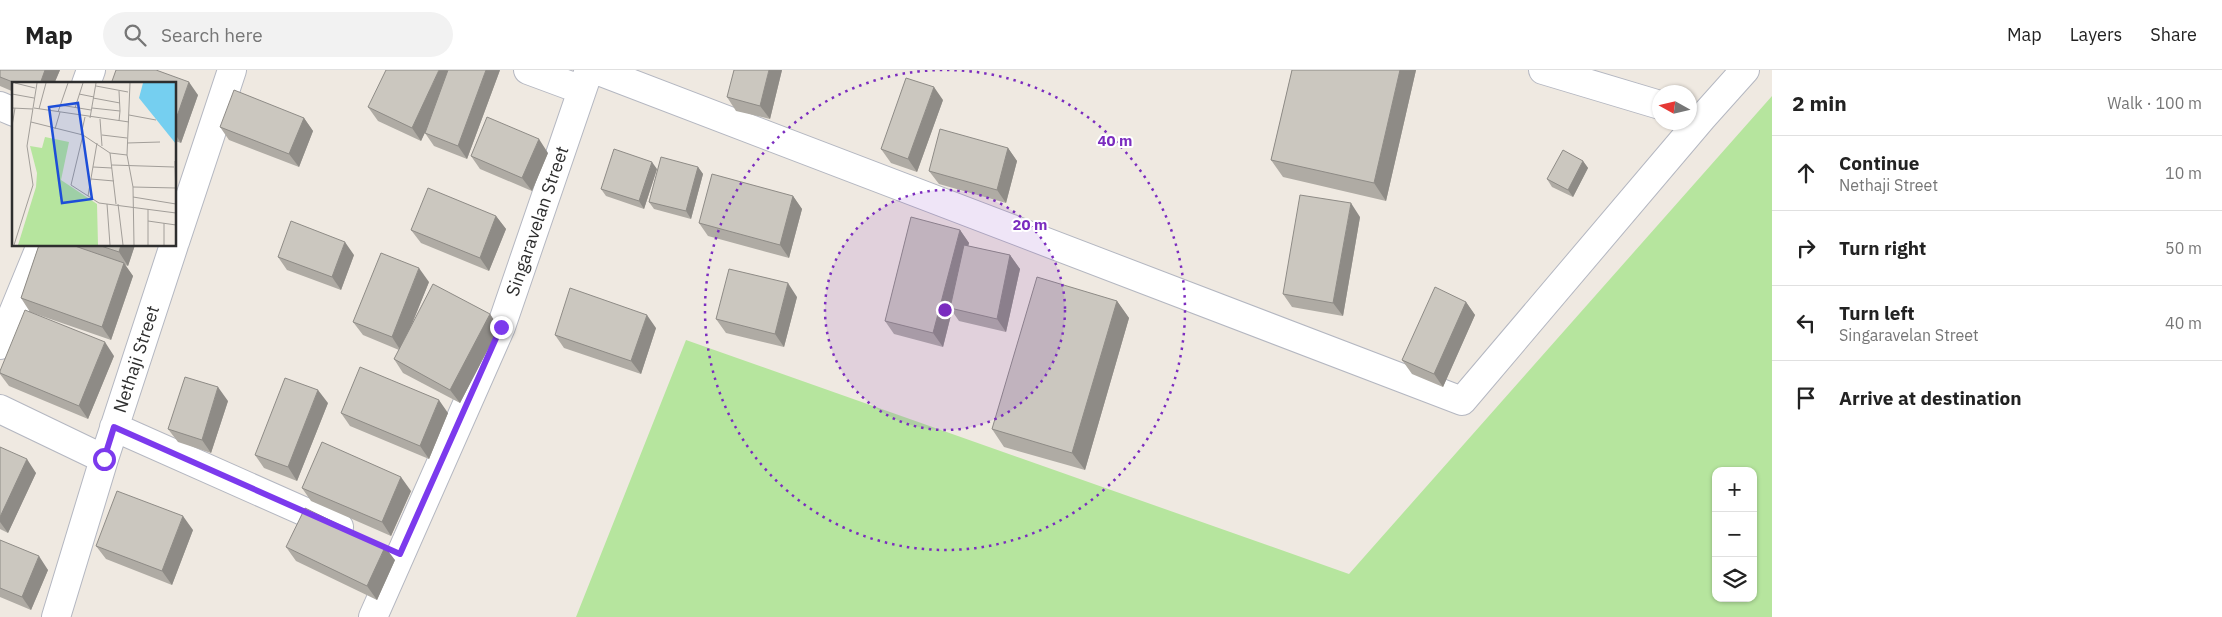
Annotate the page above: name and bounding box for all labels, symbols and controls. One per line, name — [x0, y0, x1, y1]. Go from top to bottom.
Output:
search box — [103, 12, 453, 57]
text: Map — [25, 19, 73, 51]
icon: search — [121, 21, 149, 49]
text: Search here — [161, 23, 263, 47]
text: Map — [2007, 23, 2042, 46]
text: Layers — [2070, 23, 2122, 46]
text: Share — [2150, 23, 2197, 46]
inset map — [12, 82, 176, 246]
north arrow — [1652, 85, 1697, 130]
text: 2 min — [1792, 89, 1847, 117]
text: Walk · 100 m — [2107, 93, 2202, 113]
text: 40 m — [1098, 131, 1132, 150]
street label: Singaravelan Street — [501, 143, 573, 299]
text: Continue — [1839, 151, 1919, 175]
icon: ahead — [1792, 159, 1820, 187]
text: 10 m — [2165, 163, 2202, 183]
text: Nethaji Street — [1839, 175, 1938, 195]
text: 20 m — [1013, 215, 1047, 234]
icon: right — [1792, 234, 1820, 262]
text: Turn right — [1839, 236, 1926, 260]
text: 50 m — [2165, 238, 2202, 258]
centre of rings — [936, 301, 954, 319]
text: Turn left — [1839, 301, 1915, 325]
street label: Nethaji Street — [108, 302, 164, 416]
icon: left — [1792, 309, 1820, 337]
text: 40 m — [2165, 313, 2202, 333]
route end — [490, 316, 513, 339]
text: Singaravelan Street — [1839, 325, 1979, 345]
icon: arrive — [1792, 384, 1820, 412]
text: Arrive at destination — [1839, 386, 2022, 410]
route start — [93, 448, 116, 471]
map controls — [1712, 467, 1757, 602]
button: + — [1712, 467, 1757, 512]
button: − — [1712, 512, 1757, 557]
button: layers — [1712, 557, 1757, 602]

